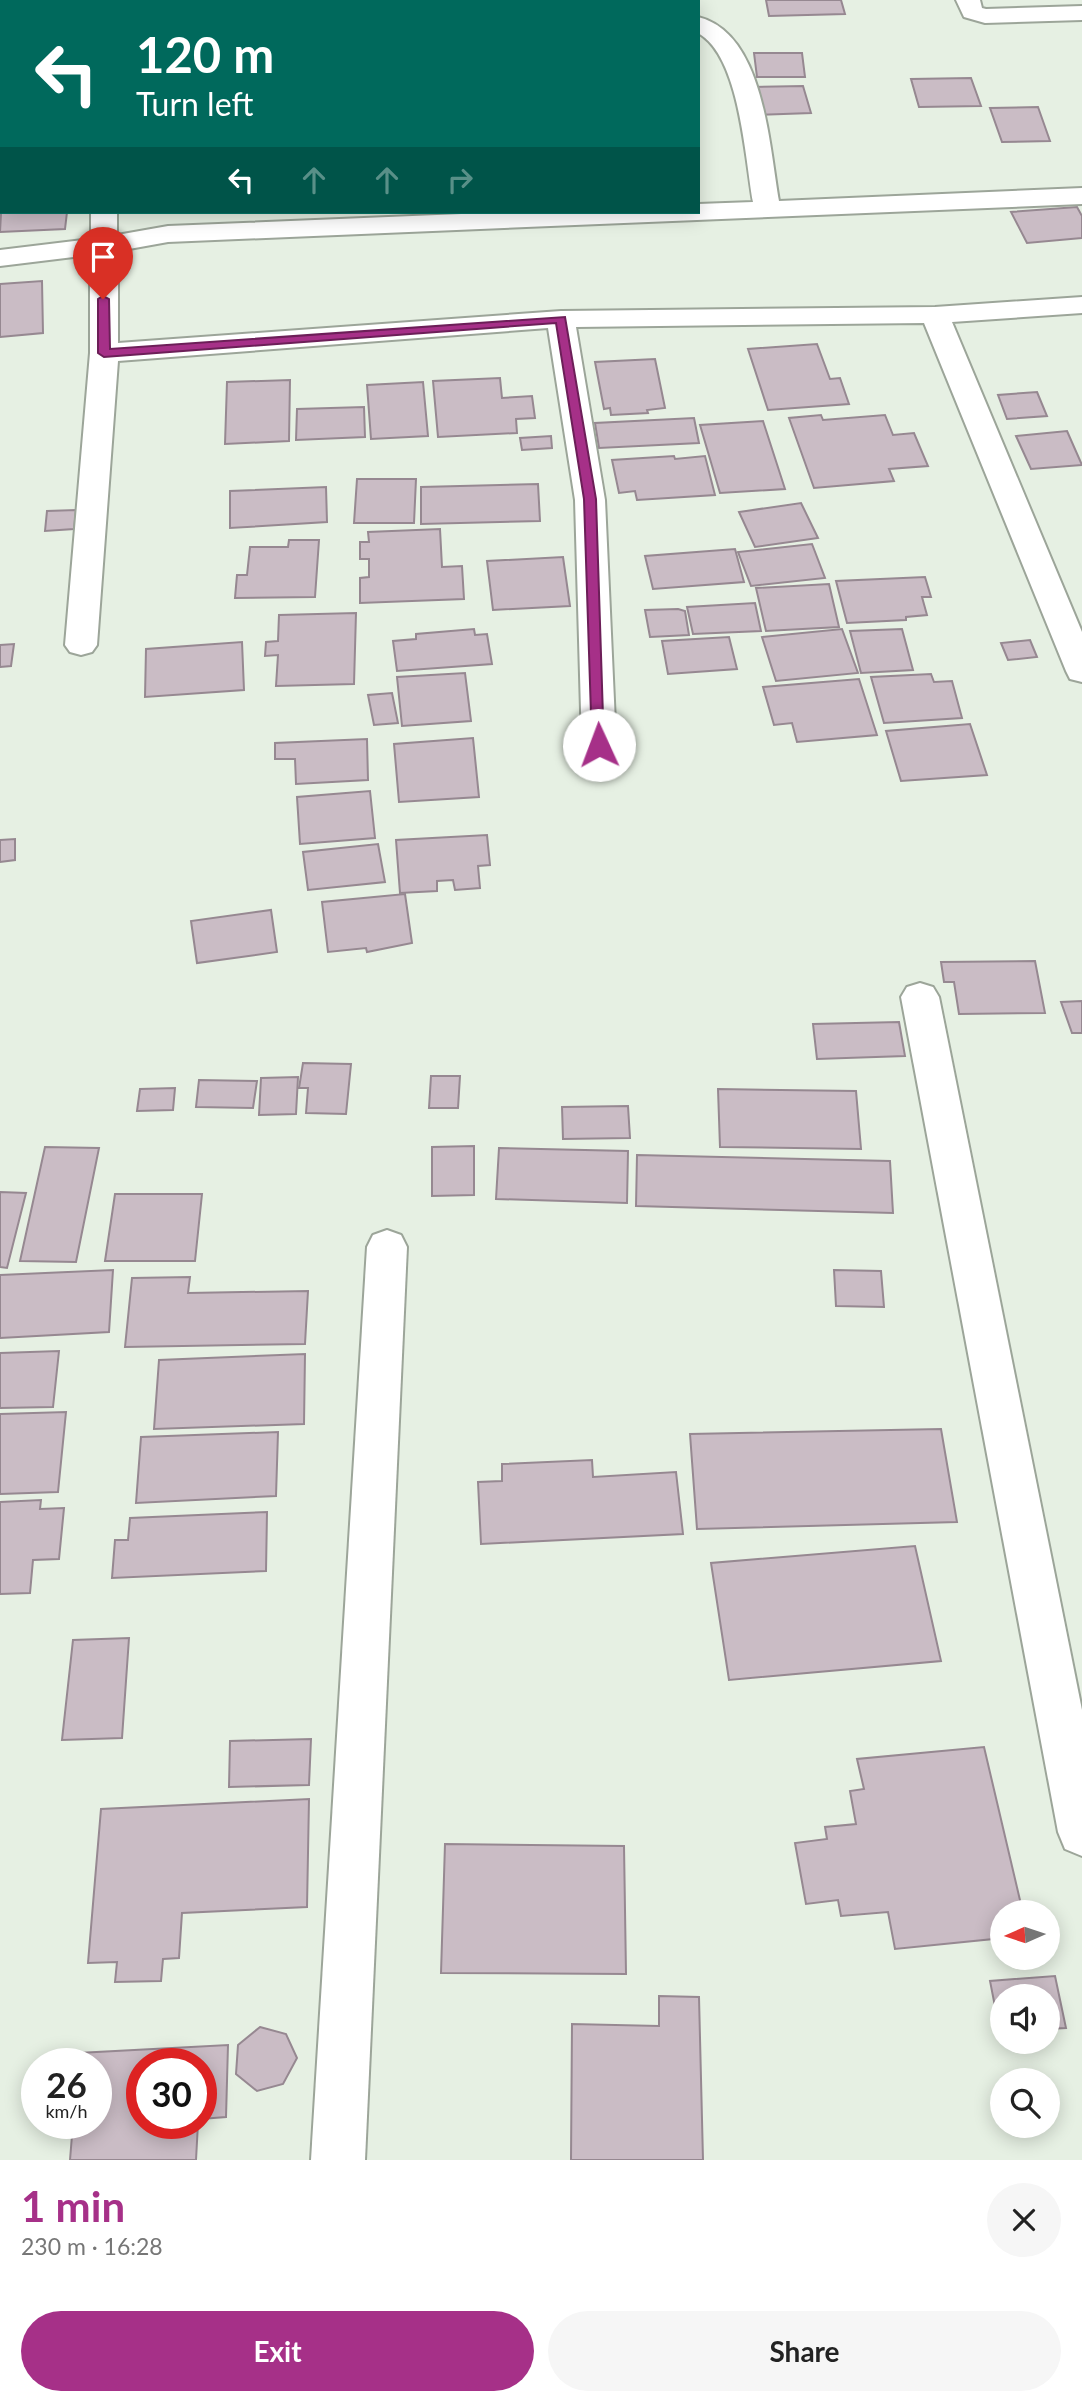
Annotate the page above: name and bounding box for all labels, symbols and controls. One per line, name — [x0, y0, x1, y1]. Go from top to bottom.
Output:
text: 120 m — [136, 25, 274, 83]
icon: left — [21, 28, 112, 119]
text: Turn left — [136, 84, 253, 123]
icon: left — [222, 161, 260, 199]
icon: ahead — [295, 161, 333, 199]
icon: ahead — [368, 161, 406, 199]
icon: right — [441, 161, 479, 199]
pin — [73, 227, 133, 299]
icon: arrive — [84, 238, 122, 276]
position arrow — [562, 708, 636, 782]
north arrow — [990, 1900, 1060, 1970]
map controls — [990, 1900, 1060, 2138]
button: sound — [990, 1984, 1060, 2054]
speed limit sign: 30 — [126, 2048, 217, 2139]
text: 26 — [46, 2063, 87, 2105]
button: search — [990, 2068, 1060, 2138]
text: km/h — [45, 2100, 88, 2122]
text: 1 min — [21, 2181, 125, 2231]
button: close — [987, 2183, 1061, 2257]
text: 230 m · 16:28 — [21, 2232, 163, 2260]
button: Exit — [21, 2311, 534, 2391]
button: Share — [548, 2311, 1061, 2391]

